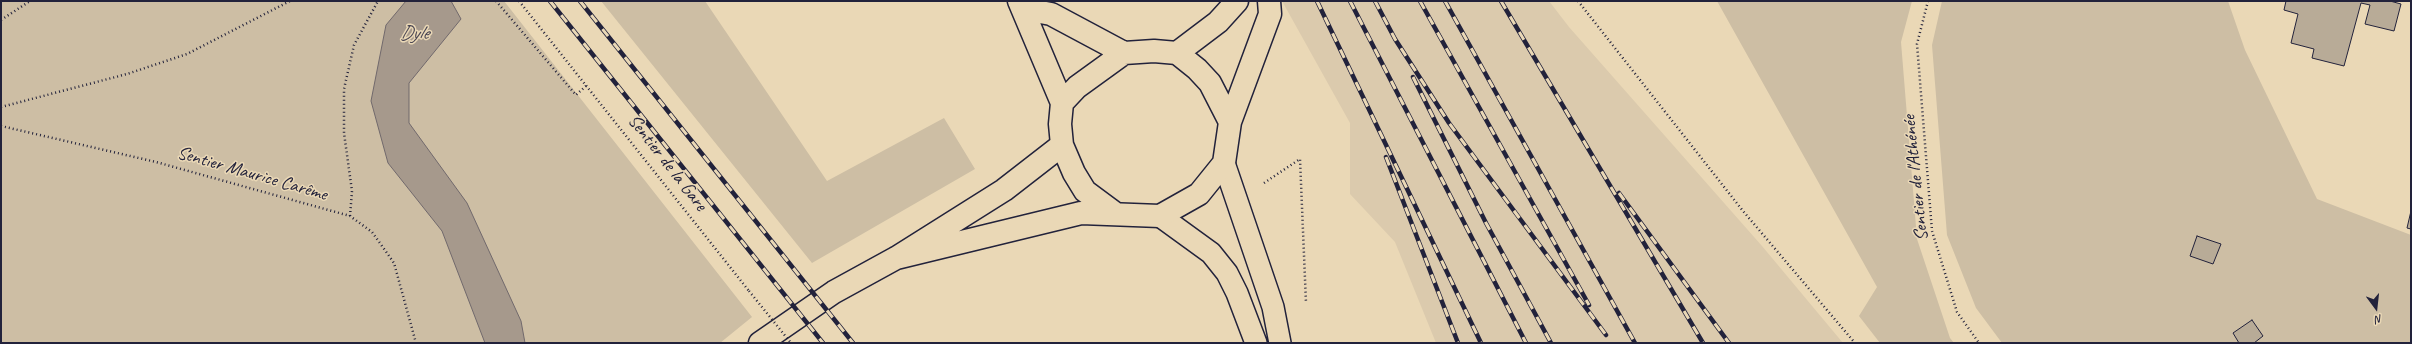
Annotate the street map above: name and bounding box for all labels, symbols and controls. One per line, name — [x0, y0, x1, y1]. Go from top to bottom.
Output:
water label: Dyle — [400, 22, 428, 46]
street label: Sentier de la Gare — [622, 110, 712, 216]
street label: Sentier de l'Athénée — [1898, 114, 1934, 242]
street label: Sentier Maurice Carême — [174, 142, 330, 206]
north arrow — [2356, 288, 2396, 328]
text: N — [2374, 312, 2384, 327]

